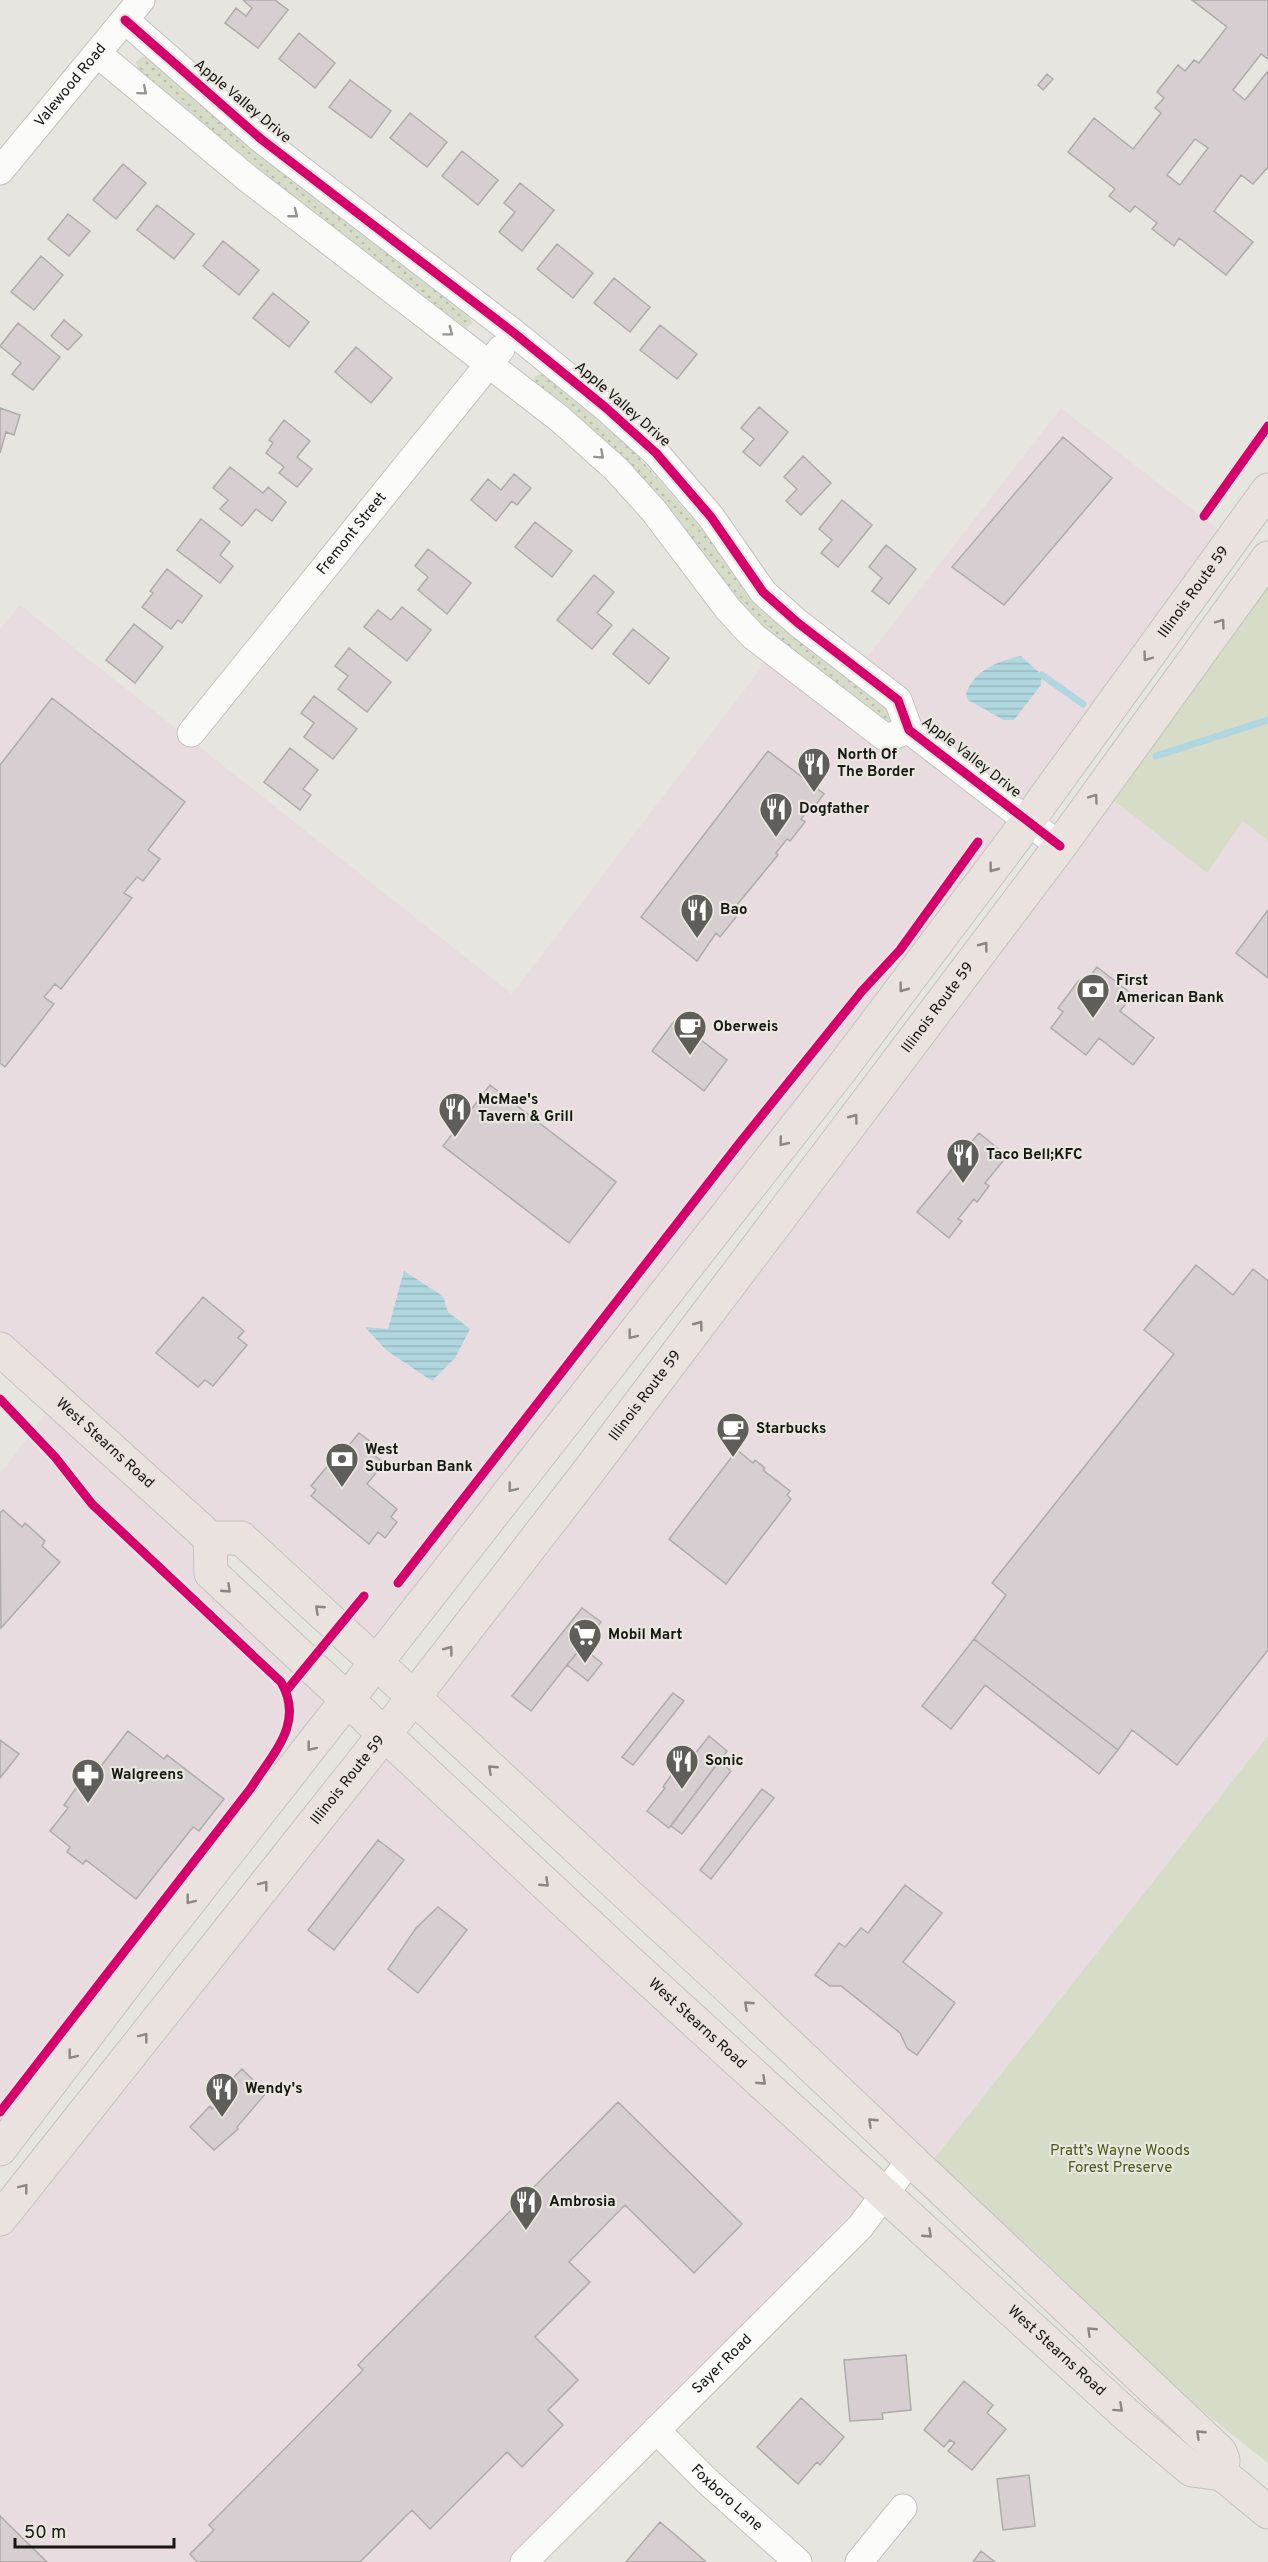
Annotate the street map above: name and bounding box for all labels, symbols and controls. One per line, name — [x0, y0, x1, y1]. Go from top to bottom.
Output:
street label: Valewood Road — [31, 40, 111, 131]
street label: Apple Valley Drive — [189, 56, 295, 148]
one-way arrow — [136, 84, 147, 95]
one-way arrow — [287, 206, 298, 217]
one-way arrow — [442, 325, 453, 336]
street label: Apple Valley Drive — [570, 358, 674, 452]
one-way arrow — [593, 448, 604, 459]
street label: Fremont Street — [313, 489, 391, 579]
street label: Illinois Route 59 — [1154, 543, 1234, 642]
one-way arrow — [1214, 619, 1225, 630]
one-way arrow — [1144, 650, 1155, 661]
street label: Apple Valley Drive — [917, 713, 1025, 803]
restaurant icon: North Of The Border — [796, 746, 832, 793]
place label: North Of The Border — [837, 746, 916, 782]
restaurant icon: Dogfather — [758, 791, 794, 838]
one-way arrow — [1087, 794, 1098, 805]
place label: Dogfather — [799, 800, 870, 819]
one-way arrow — [989, 861, 1000, 872]
restaurant icon: Bao — [679, 892, 715, 939]
place label: Bao — [720, 901, 747, 920]
one-way arrow — [977, 942, 988, 953]
street label: Illinois Route 59 — [898, 959, 978, 1057]
bank icon: First American Bank — [1075, 972, 1111, 1019]
place label: First American Bank — [1116, 972, 1224, 1008]
one-way arrow — [899, 981, 910, 992]
cafe icon: Oberweis — [672, 1009, 708, 1056]
place label: Oberweis — [713, 1018, 778, 1037]
restaurant icon: McMae's Tavern & Grill — [437, 1091, 473, 1138]
place label: McMae's Tavern & Grill — [478, 1091, 573, 1127]
one-way arrow — [847, 1114, 858, 1125]
one-way arrow — [780, 1135, 791, 1146]
restaurant icon: Taco Bell;KFC — [945, 1137, 981, 1184]
place label: Taco Bell;KFC — [986, 1146, 1083, 1165]
one-way arrow — [691, 1321, 702, 1332]
one-way arrow — [628, 1328, 639, 1339]
street label: Illinois Route 59 — [605, 1347, 686, 1445]
street label: West Stearns Road — [51, 1394, 158, 1493]
cafe icon: Starbucks — [715, 1411, 751, 1458]
place label: Starbucks — [756, 1420, 826, 1439]
bank icon: West Suburban Bank — [324, 1441, 360, 1488]
place label: West Suburban Bank — [365, 1441, 473, 1477]
one-way arrow — [509, 1481, 520, 1492]
one-way arrow — [221, 1582, 231, 1593]
one-way arrow — [315, 1605, 325, 1616]
supermarket icon: Mobil Mart — [567, 1617, 603, 1664]
place label: Mobil Mart — [608, 1626, 683, 1645]
one-way arrow — [442, 1646, 453, 1657]
street label: Illinois Route 59 — [307, 1732, 389, 1829]
one-way arrow — [307, 1740, 318, 1751]
restaurant icon: Sonic — [664, 1743, 700, 1790]
place label: Sonic — [705, 1752, 744, 1771]
pharmacy icon: Walgreens — [70, 1757, 106, 1804]
one-way arrow — [489, 1765, 499, 1776]
place label: Walgreens — [111, 1766, 184, 1785]
one-way arrow — [538, 1876, 548, 1887]
one-way arrow — [257, 1880, 268, 1891]
one-way arrow — [187, 1893, 198, 1904]
street label: West Stearns Road — [644, 1974, 750, 2073]
one-way arrow — [744, 2001, 754, 2012]
one-way arrow — [137, 2033, 148, 2044]
one-way arrow — [68, 2049, 79, 2060]
restaurant icon: Wendy's — [204, 2071, 240, 2118]
one-way arrow — [755, 2074, 766, 2085]
place label: Wendy's — [245, 2080, 303, 2099]
one-way arrow — [869, 2118, 879, 2129]
park label: Pratt’s Wayne Woods Forest Preserve — [1050, 2142, 1190, 2178]
one-way arrow — [17, 2184, 28, 2195]
restaurant icon: Ambrosia — [508, 2184, 544, 2231]
place label: Ambrosia — [549, 2193, 616, 2212]
one-way arrow — [922, 2227, 932, 2238]
street label: West Stearns Road — [1003, 2301, 1110, 2401]
one-way arrow — [1087, 2328, 1098, 2339]
street label: Sayer Road — [688, 2330, 756, 2398]
one-way arrow — [1112, 2401, 1123, 2412]
one-way arrow — [1197, 2430, 1208, 2441]
street label: Foxboro Lane — [687, 2461, 767, 2535]
scale bar — [15, 2511, 174, 2549]
text: 50 m — [24, 2522, 66, 2545]

